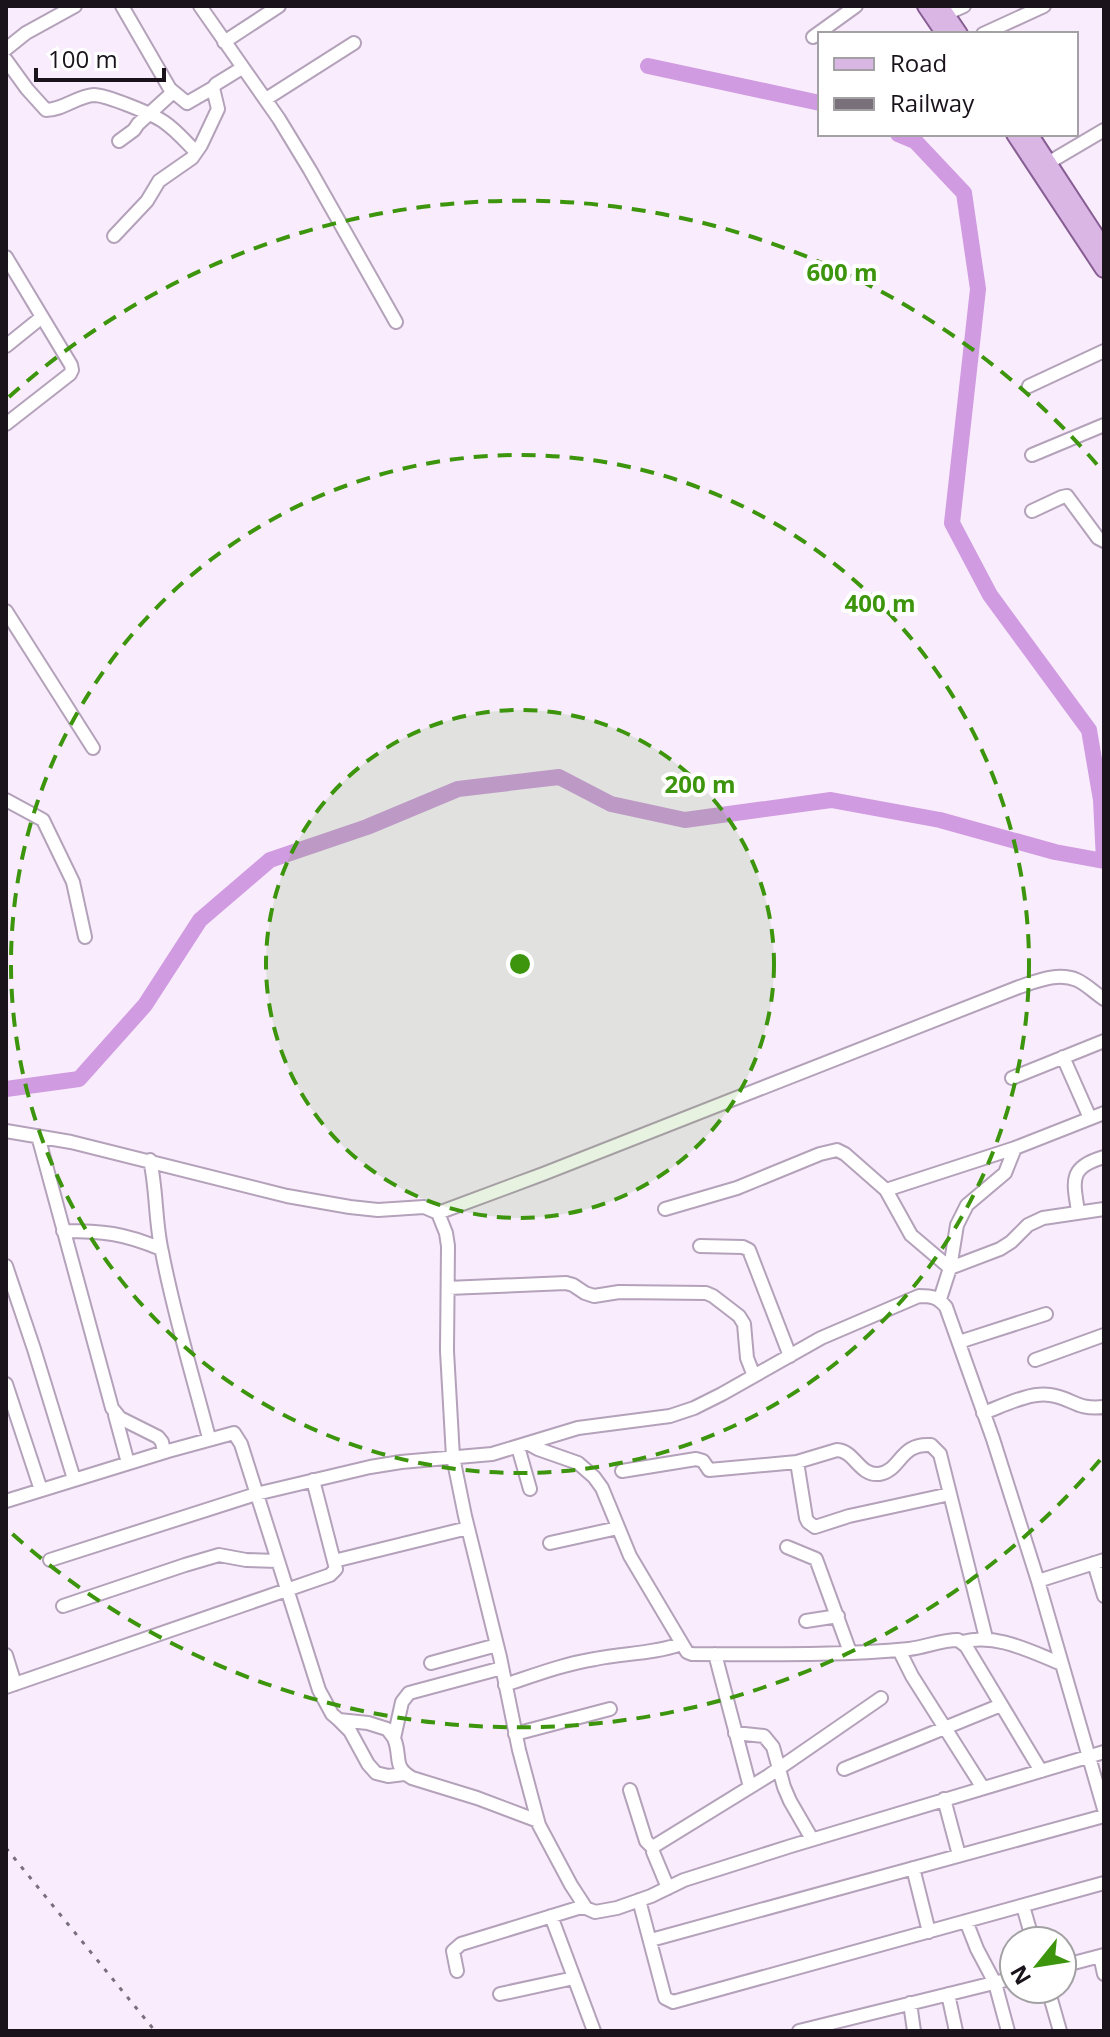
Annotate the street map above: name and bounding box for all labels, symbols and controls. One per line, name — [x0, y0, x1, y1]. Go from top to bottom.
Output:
scale bar — [36, 32, 164, 82]
legend — [818, 32, 1078, 136]
text: 100 m — [48, 42, 118, 75]
text: Road — [890, 46, 947, 79]
text: Railway — [890, 86, 975, 119]
text: 600 m — [807, 255, 877, 288]
text: 400 m — [845, 586, 915, 619]
text: 200 m — [665, 767, 735, 800]
centre of rings — [506, 950, 534, 978]
north arrow — [998, 1925, 1078, 2005]
text: N — [1002, 1960, 1037, 1991]

